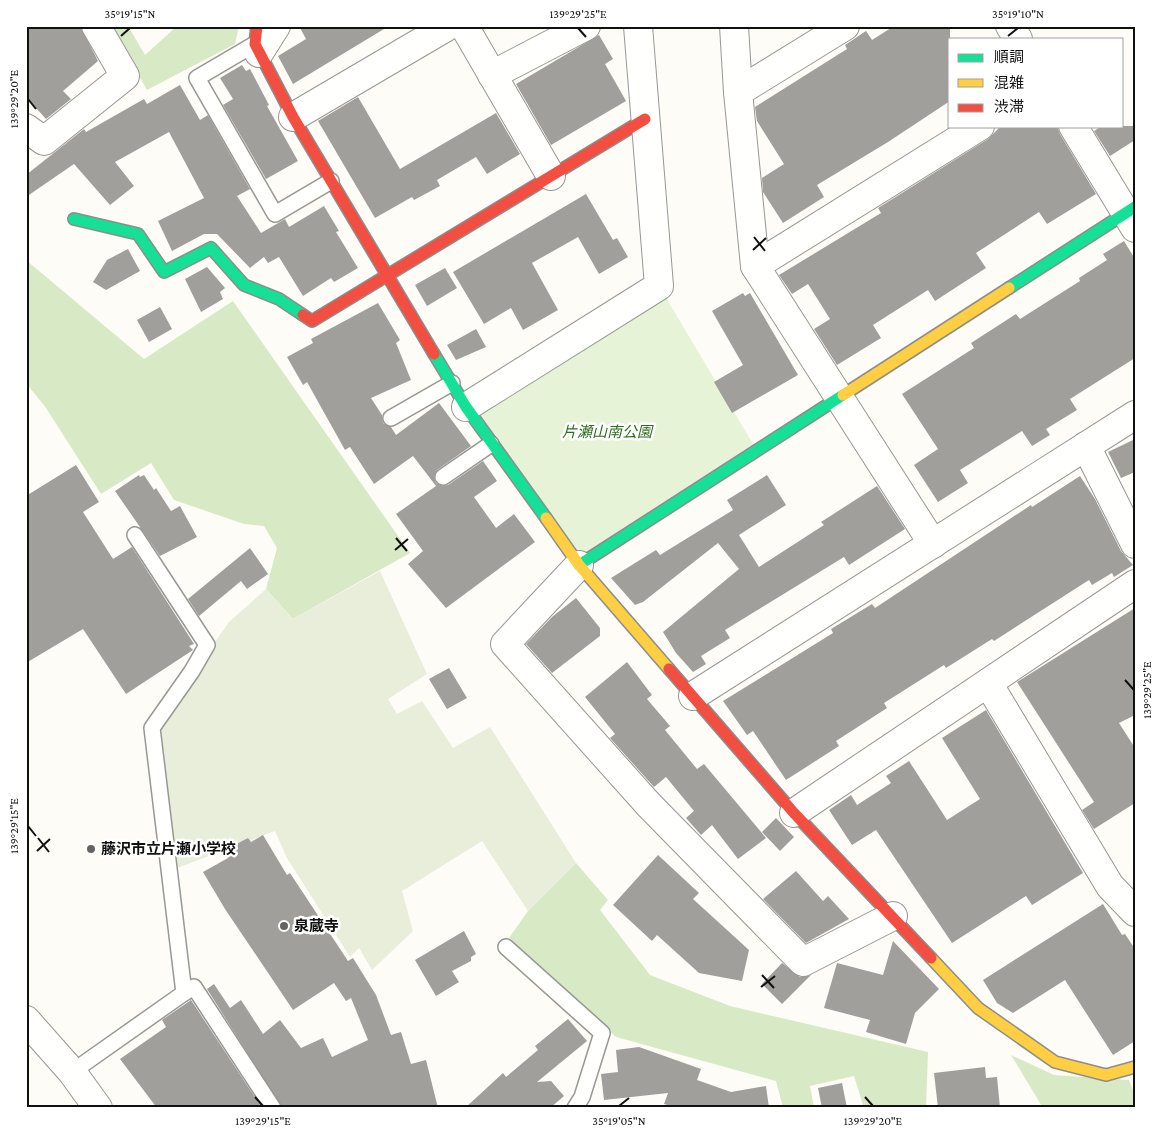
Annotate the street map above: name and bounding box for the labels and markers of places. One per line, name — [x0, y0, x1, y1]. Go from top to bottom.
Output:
place label: 藤沢市立片瀬小学校 — [101, 841, 236, 857]
marker: 藤沢市立片瀬小学校 — [85, 843, 97, 855]
place label: 泉蔵寺 — [294, 918, 339, 934]
marker: 泉蔵寺 — [278, 920, 290, 932]

